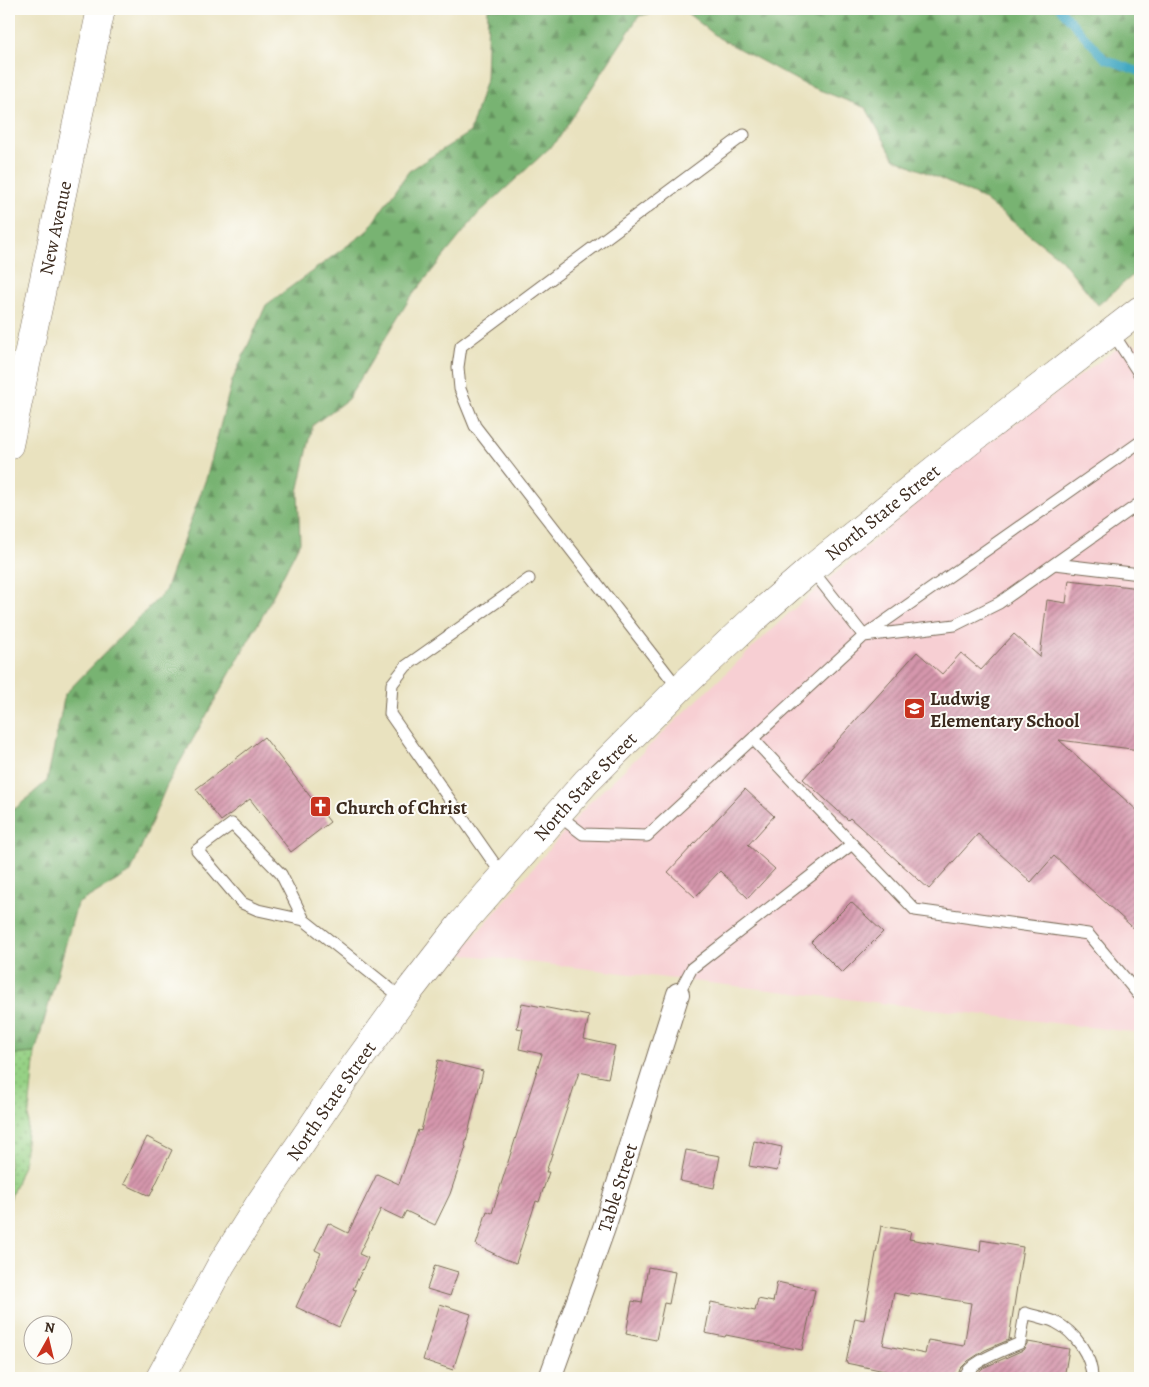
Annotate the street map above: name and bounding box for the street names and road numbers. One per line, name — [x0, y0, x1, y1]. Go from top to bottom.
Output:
street label: New Avenue — [33, 179, 78, 277]
street label: North State Street — [820, 458, 946, 567]
street label: North State Street — [528, 726, 643, 847]
street label: North State Street — [281, 1036, 382, 1166]
street label: Table Street — [592, 1140, 644, 1235]

